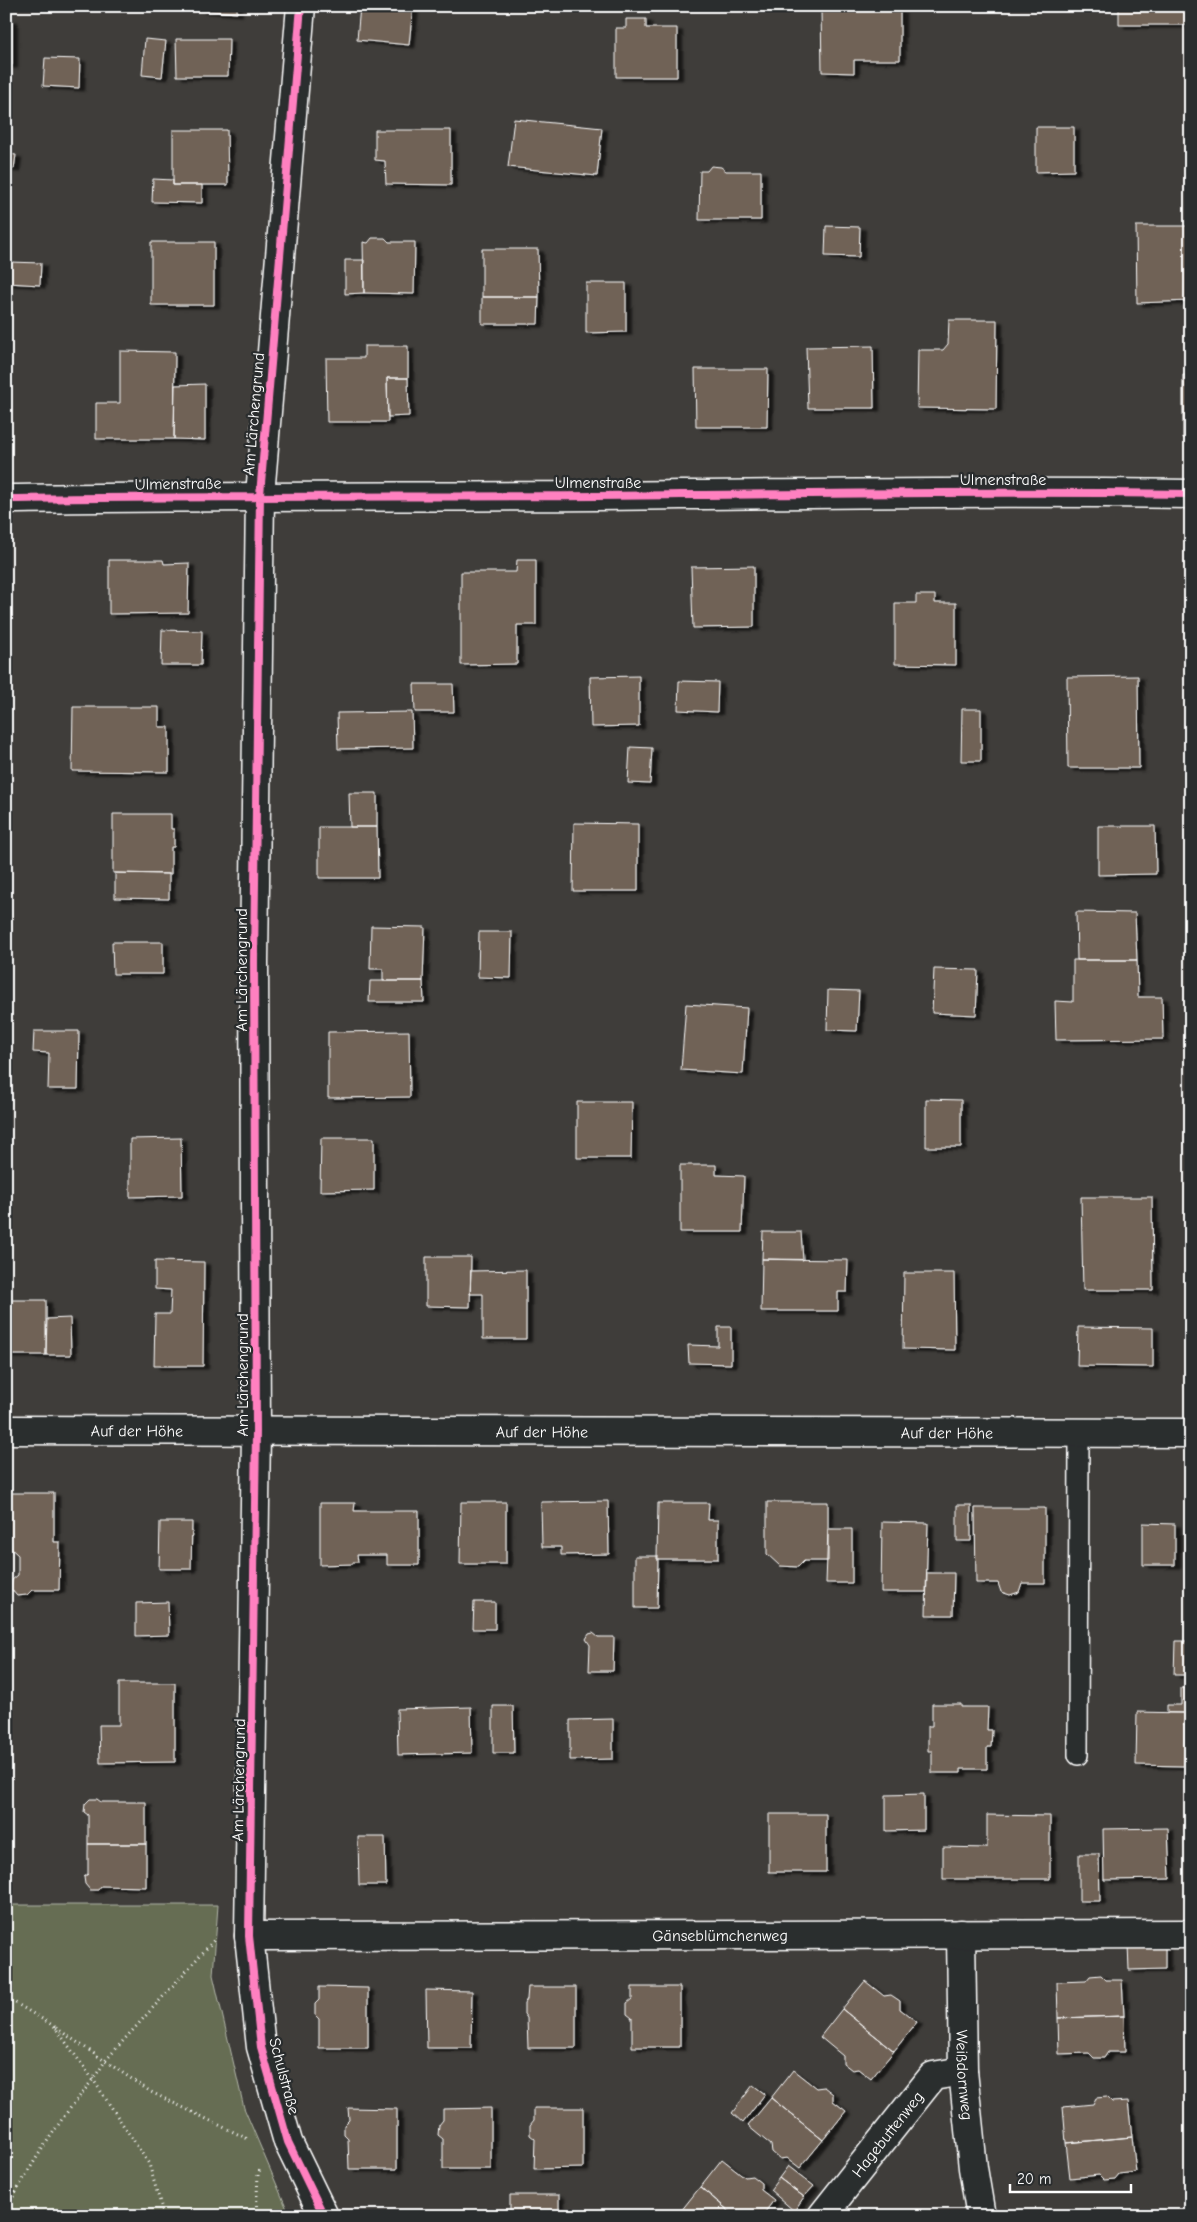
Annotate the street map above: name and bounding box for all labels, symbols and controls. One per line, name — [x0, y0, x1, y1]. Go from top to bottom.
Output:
street label: Am Lärchengrund — [240, 352, 268, 476]
street label: Ulmenstraße — [960, 471, 1046, 489]
street label: Ulmenstraße — [135, 474, 221, 494]
street label: Ulmenstraße — [555, 474, 641, 492]
street label: Am Lärchengrund — [233, 908, 251, 1032]
street label: Am Lärchengrund — [234, 1313, 252, 1437]
street label: Auf der Höhe — [91, 1422, 183, 1440]
street label: Auf der Höhe — [496, 1423, 588, 1441]
street label: Auf der Höhe — [901, 1424, 993, 1442]
street label: Am Lärchengrund — [229, 1718, 249, 1842]
street label: Gänseblümchenweg — [652, 1927, 788, 1945]
street label: Weißdornweg — [952, 2029, 976, 2121]
street label: Schulstraße — [265, 2036, 303, 2117]
street label: Hagebuttenweg — [849, 2088, 928, 2181]
scale bar — [1010, 2162, 1131, 2194]
text: 20 m — [1017, 2170, 1051, 2188]

